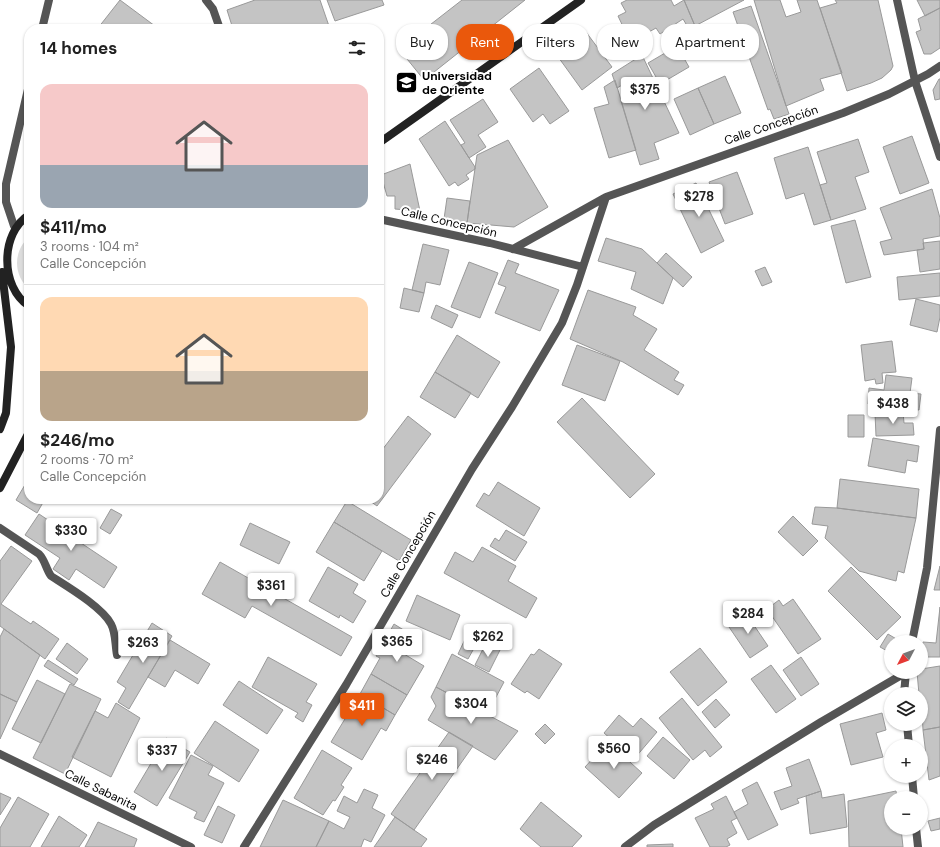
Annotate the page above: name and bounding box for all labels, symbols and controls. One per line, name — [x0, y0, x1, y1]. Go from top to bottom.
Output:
chip: Buy — [396, 24, 448, 60]
chip: Rent — [456, 24, 514, 60]
chip: Filters — [522, 24, 589, 60]
chip: New — [597, 24, 653, 60]
chip: Apartment — [661, 24, 759, 60]
text: 14 homes — [40, 37, 117, 59]
icon: filters — [346, 37, 368, 59]
place label: Universidad de Oriente — [422, 68, 492, 98]
school or university icon: Universidad de Oriente — [394, 70, 420, 96]
pin: $375 — [621, 77, 669, 111]
text: $375 — [630, 81, 660, 98]
street label: Calle Concepción — [722, 101, 820, 149]
icon: home — [168, 110, 240, 182]
pin: $278 — [675, 184, 723, 218]
text: $278 — [684, 188, 714, 205]
street label: Calle Concepción — [399, 203, 499, 241]
text: $411/mo — [40, 216, 107, 238]
text: 3 rooms · 104 m² — [40, 238, 139, 255]
text: Calle Concepción — [40, 255, 146, 272]
icon: home — [168, 323, 240, 395]
pin: $438 — [869, 391, 917, 425]
text: $438 — [877, 395, 909, 412]
text: $246/mo — [40, 429, 115, 451]
text: 2 rooms · 70 m² — [40, 451, 134, 468]
text: Calle Concepción — [40, 468, 146, 485]
street label: Calle Concepción — [377, 507, 439, 600]
pin: $330 — [47, 518, 95, 552]
text: $330 — [55, 522, 87, 539]
pin: $361 — [247, 573, 295, 607]
text: $361 — [257, 577, 285, 594]
pin: $284 — [724, 601, 772, 635]
text: $284 — [732, 605, 764, 622]
pin: $262 — [464, 624, 512, 658]
text: $262 — [473, 628, 503, 645]
pin: $365 — [373, 629, 421, 663]
pin: $263 — [119, 630, 167, 664]
text: $365 — [381, 633, 413, 650]
text: $263 — [127, 634, 159, 651]
north arrow — [884, 635, 928, 679]
map controls — [884, 635, 928, 835]
button: layers — [884, 687, 928, 731]
pin: $304 — [447, 691, 495, 725]
pin: $411 — [338, 693, 386, 727]
text: $304 — [454, 695, 488, 712]
text: $411 — [349, 697, 375, 714]
pin: $560 — [590, 736, 638, 770]
pin: $337 — [138, 738, 186, 772]
button: + — [884, 739, 928, 783]
text: $560 — [597, 740, 631, 757]
text: $337 — [147, 742, 177, 759]
pin: $246 — [408, 747, 456, 781]
text: $246 — [416, 751, 448, 768]
street label: Calle Sabanita — [62, 765, 140, 815]
button: − — [884, 791, 928, 835]

